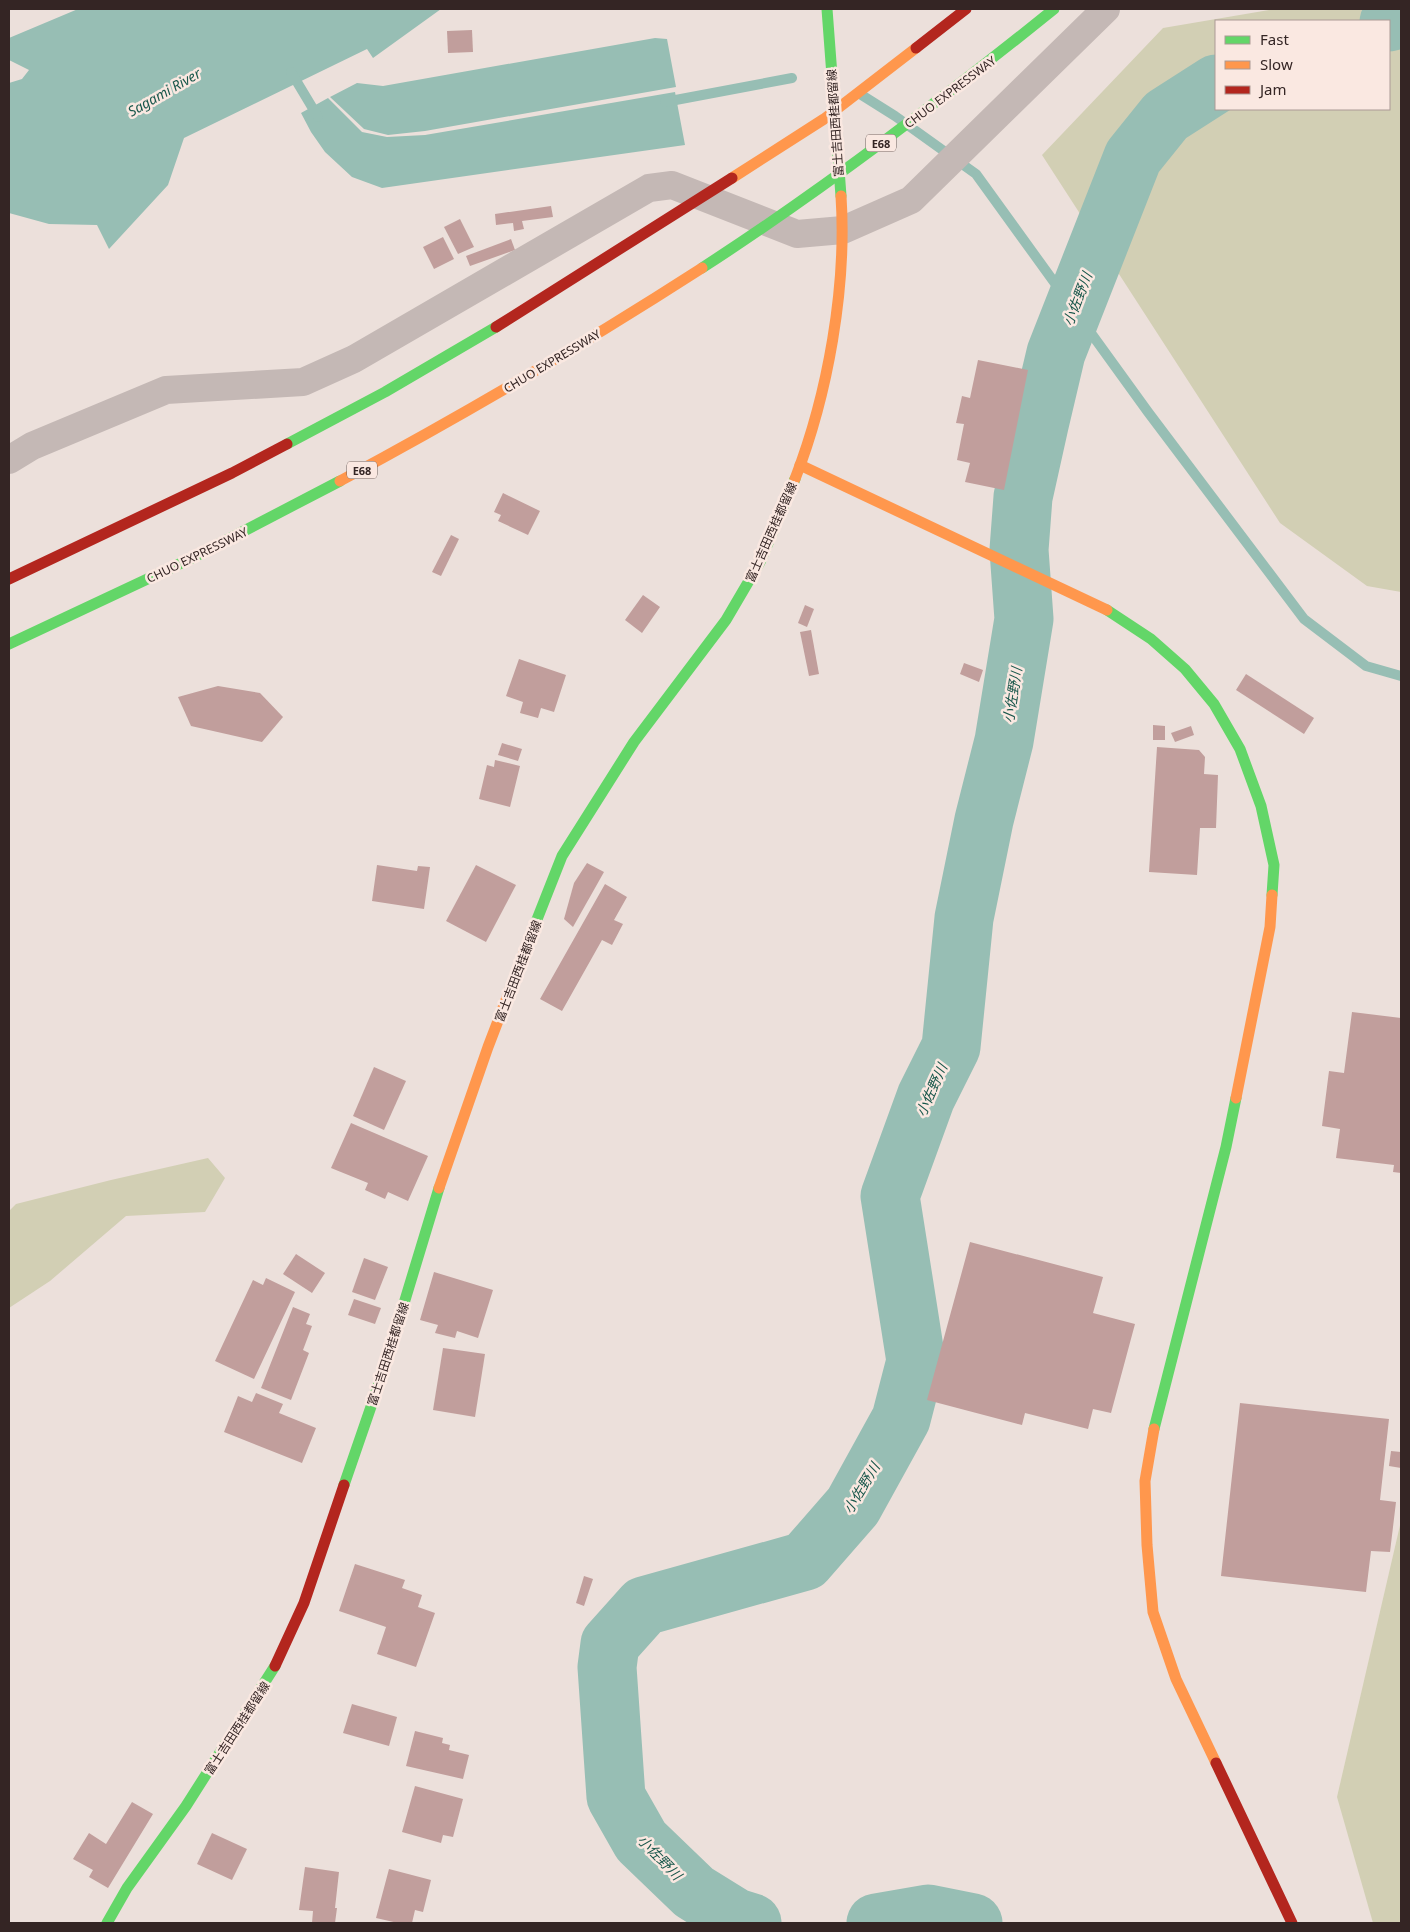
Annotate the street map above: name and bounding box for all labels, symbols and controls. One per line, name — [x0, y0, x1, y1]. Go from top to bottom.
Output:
legend — [1215, 20, 1390, 110]
text: Fast — [1260, 29, 1289, 49]
street label: CHUO EXPRESSWAY — [901, 52, 999, 132]
text: Slow — [1260, 54, 1293, 74]
water label: Sagami River — [124, 63, 204, 121]
street label: 富士吉田西桂都留線 — [823, 69, 847, 177]
text: Jam — [1258, 79, 1287, 99]
road number: E68 — [866, 134, 896, 152]
water label: 小佐野川 — [1058, 268, 1097, 329]
street label: CHUO EXPRESSWAY — [500, 325, 604, 397]
road number: E68 — [347, 462, 377, 478]
street label: 富士吉田西桂都留線 — [741, 479, 801, 585]
street label: CHUO EXPRESSWAY — [144, 523, 251, 587]
water label: 小佐野川 — [998, 664, 1026, 724]
street label: 富士吉田西桂都留線 — [491, 918, 545, 1024]
water label: 小佐野川 — [911, 1059, 952, 1119]
street label: 富士吉田西桂都留線 — [363, 1300, 413, 1408]
water label: 小佐野川 — [838, 1457, 885, 1517]
street label: 富士吉田西桂都留線 — [200, 1678, 274, 1778]
water label: 小佐野川 — [634, 1830, 688, 1885]

